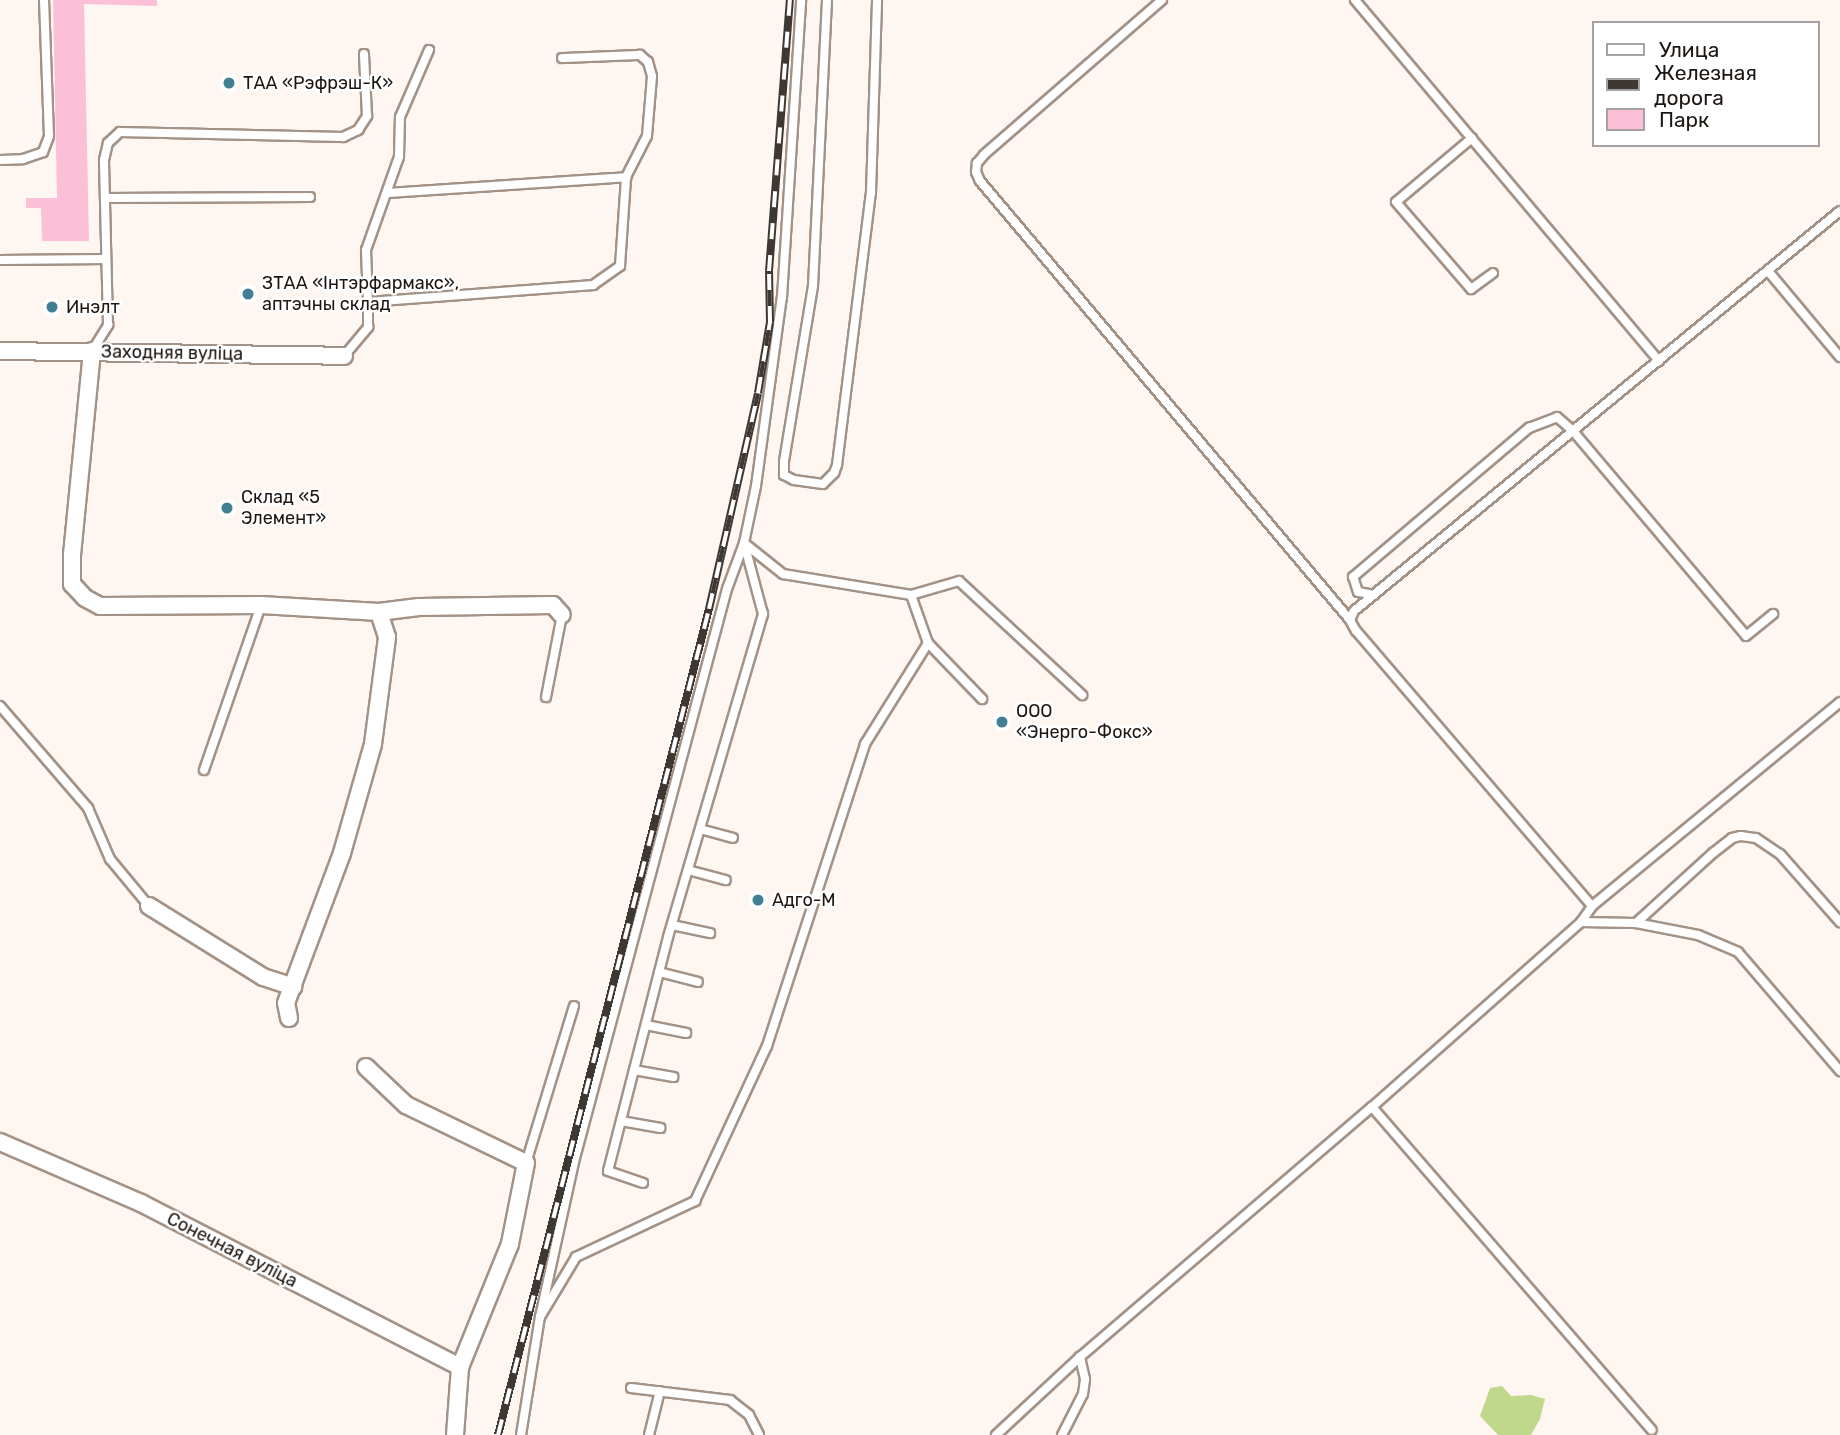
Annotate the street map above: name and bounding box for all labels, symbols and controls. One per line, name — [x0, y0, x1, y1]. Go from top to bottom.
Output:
legend — [1591, 21, 1819, 147]
text: Улица — [1659, 37, 1719, 62]
text: Железная дорога — [1654, 60, 1757, 110]
place label: ТАА «Рэфрэш-К» — [243, 72, 393, 94]
marker: ТАА «Рэфрэш-К» — [221, 75, 237, 91]
text: Парк — [1659, 107, 1709, 132]
place label: ЗТАА «Інтэрфармакс», аптэчны склад — [262, 273, 459, 316]
marker: ЗТАА «Інтэрфармакс», аптэчны склад — [240, 286, 256, 302]
place label: Инэлт — [66, 296, 120, 318]
marker: Инэлт — [44, 299, 60, 315]
street label: Заходняя вуліца — [101, 341, 243, 365]
place label: Склад «5 Элемент» — [241, 487, 326, 530]
marker: Склад «5 Элемент» — [219, 500, 235, 516]
place label: ООО «Энерго-Фокс» — [1016, 701, 1153, 744]
marker: ООО «Энерго-Фокс» — [994, 714, 1010, 730]
place label: Адго-М — [772, 889, 836, 911]
marker: Адго-М — [750, 892, 766, 908]
street label: Сонечная вуліца — [163, 1208, 301, 1292]

